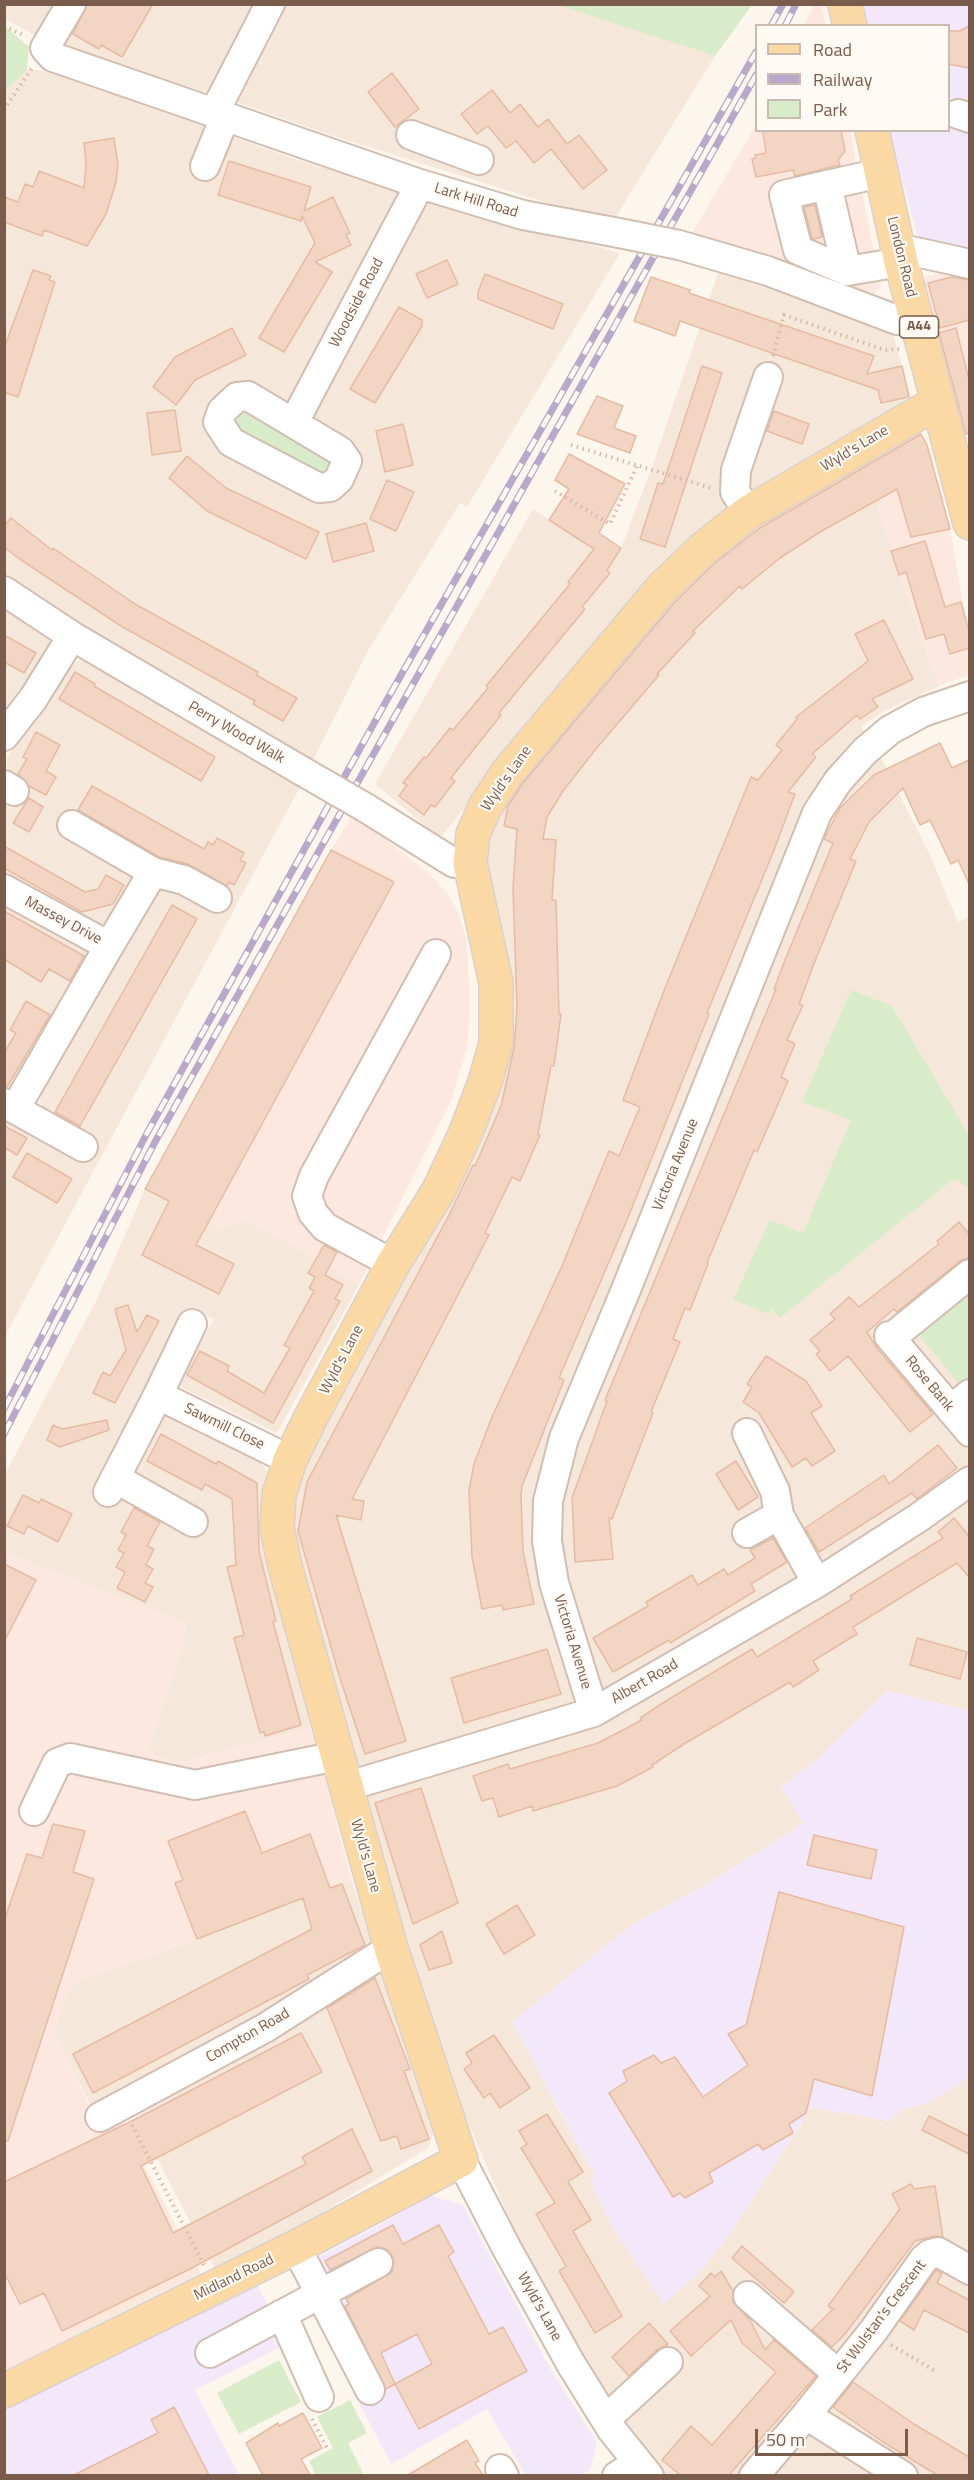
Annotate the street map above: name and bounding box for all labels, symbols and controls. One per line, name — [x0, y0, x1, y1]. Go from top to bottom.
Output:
legend — [755, 24, 950, 132]
text: Road — [813, 36, 852, 63]
text: Railway — [813, 66, 872, 93]
text: Park — [813, 96, 847, 123]
street label: Lark Hill Road — [432, 180, 520, 222]
street label: London Road — [882, 215, 920, 299]
street label: Woodside Road — [326, 255, 388, 351]
road number: A44 — [900, 316, 938, 338]
street label: Wyld's Lane — [818, 422, 892, 476]
street label: Perry Wood Walk — [184, 698, 288, 768]
street label: Wyld's Lane — [478, 743, 536, 815]
street label: Massey Drive — [21, 893, 105, 949]
street label: Victoria Avenue — [649, 1116, 703, 1214]
street label: Wyld's Lane — [316, 1322, 368, 1398]
street label: Rose Bank — [901, 1353, 957, 1415]
street label: Sawmill Close — [181, 1400, 267, 1454]
street label: Victoria Avenue — [549, 1593, 595, 1691]
street label: Albert Road — [608, 1656, 682, 1708]
street label: Wyld's Lane — [346, 1817, 384, 1895]
street label: Compton Road — [203, 2005, 293, 2067]
street label: Midland Road — [191, 2251, 277, 2305]
street label: St Wulstan's Crescent — [834, 2257, 930, 2377]
street label: Wyld's Lane — [513, 2270, 565, 2344]
scale bar — [758, 2417, 911, 2455]
text: 50 m — [766, 2426, 805, 2453]

